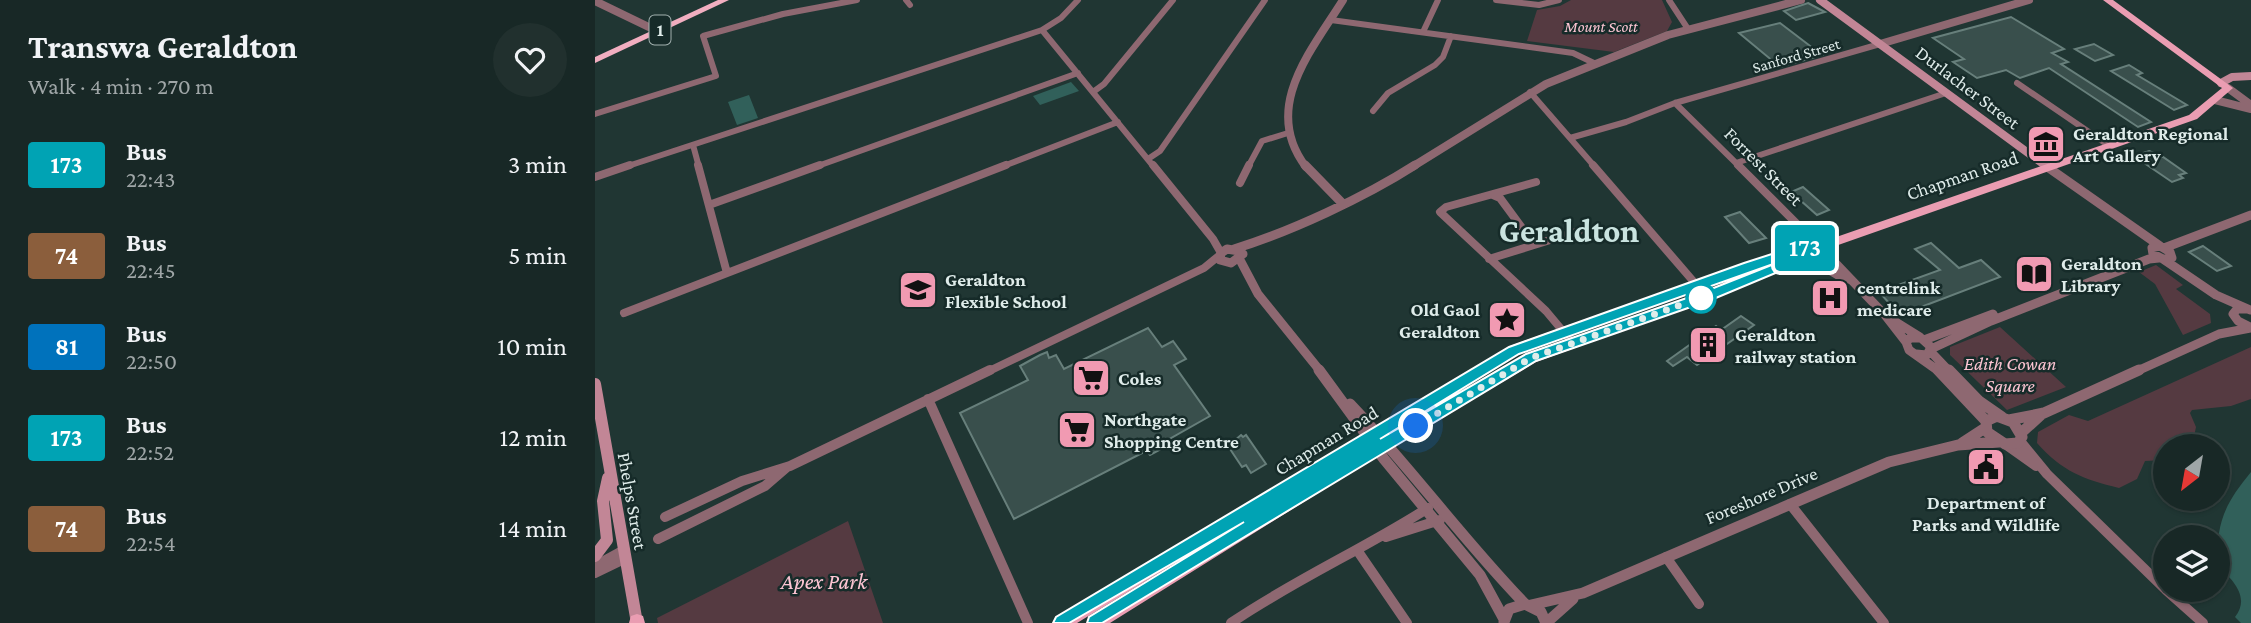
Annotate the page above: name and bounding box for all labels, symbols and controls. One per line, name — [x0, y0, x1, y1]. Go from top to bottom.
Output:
road number: 1 — [650, 15, 671, 44]
park label: Mount Scott — [1563, 18, 1638, 35]
button: heart — [493, 23, 567, 97]
text: Transwa Geraldton — [28, 28, 297, 65]
street label: Sanford Street — [1750, 35, 1843, 76]
street label: Durlacher Street — [1912, 42, 2024, 134]
text: Walk · 4 min · 270 m — [28, 73, 214, 99]
street label: Forrest Street — [1720, 123, 1808, 210]
museum icon: Geraldton Regional Art Gallery — [2025, 123, 2067, 165]
place label: Geraldton Regional Art Gallery — [2072, 123, 2229, 166]
text: Bus — [126, 137, 167, 166]
street label: Chapman Road — [1904, 147, 2021, 204]
text: 3 min — [508, 150, 567, 179]
text: 173 — [50, 151, 83, 178]
text: 22:43 — [126, 166, 176, 192]
district label: Geraldton — [1499, 212, 1639, 249]
line badge: 173 — [1765, 225, 1845, 271]
text: Bus — [126, 228, 167, 257]
text: 173 — [1789, 234, 1821, 261]
text: 5 min — [508, 241, 567, 270]
text: 74 — [55, 242, 78, 269]
library icon: Geraldton Library — [2013, 253, 2055, 295]
place label: Geraldton Library — [2061, 253, 2142, 296]
text: 22:45 — [126, 257, 176, 283]
school or university icon: Geraldton Flexible School — [897, 269, 939, 311]
place label: Geraldton Flexible School — [945, 269, 1067, 312]
hospital icon: centrelink medicare — [1809, 277, 1851, 319]
place label: centrelink medicare — [1857, 277, 1941, 320]
unlabelled marker — [1686, 283, 1716, 313]
place label: Old Gaol Geraldton — [1399, 299, 1480, 342]
place icon: Old Gaol Geraldton — [1486, 299, 1528, 341]
text: Bus — [126, 319, 167, 348]
building icon: Geraldton railway station — [1687, 324, 1729, 366]
place label: Geraldton railway station — [1735, 324, 1856, 367]
text: 10 min — [497, 332, 567, 361]
text: 81 — [55, 333, 78, 360]
text: 22:50 — [126, 348, 177, 374]
park label: Edith Cowan Square — [1964, 353, 2056, 396]
supermarket icon: Coles — [1070, 357, 1112, 399]
place label: Coles — [1118, 368, 1162, 389]
street label: Chapman Road — [1271, 401, 1382, 479]
your location — [1398, 408, 1433, 443]
supermarket icon: Northgate Shopping Centre — [1056, 409, 1098, 451]
place label: Northgate Shopping Centre — [1104, 409, 1239, 452]
text: Bus — [126, 410, 167, 439]
text: 12 min — [499, 423, 567, 452]
text: 173 — [50, 424, 83, 451]
north arrow — [2153, 434, 2229, 511]
map controls — [2153, 434, 2230, 602]
text: 22:52 — [126, 439, 174, 465]
public building icon: Department of Parks and Wildlife — [1965, 446, 2007, 488]
street label: Phelps Street — [614, 451, 652, 552]
street label: Foreshore Drive — [1702, 462, 1820, 529]
place label: Department of Parks and Wildlife — [1912, 492, 2060, 535]
text: Bus — [126, 501, 167, 530]
text: 14 min — [499, 514, 567, 543]
text: 74 — [55, 515, 78, 542]
button: layers — [2153, 525, 2230, 602]
text: 22:54 — [126, 530, 176, 556]
park label: Apex Park — [780, 568, 868, 594]

